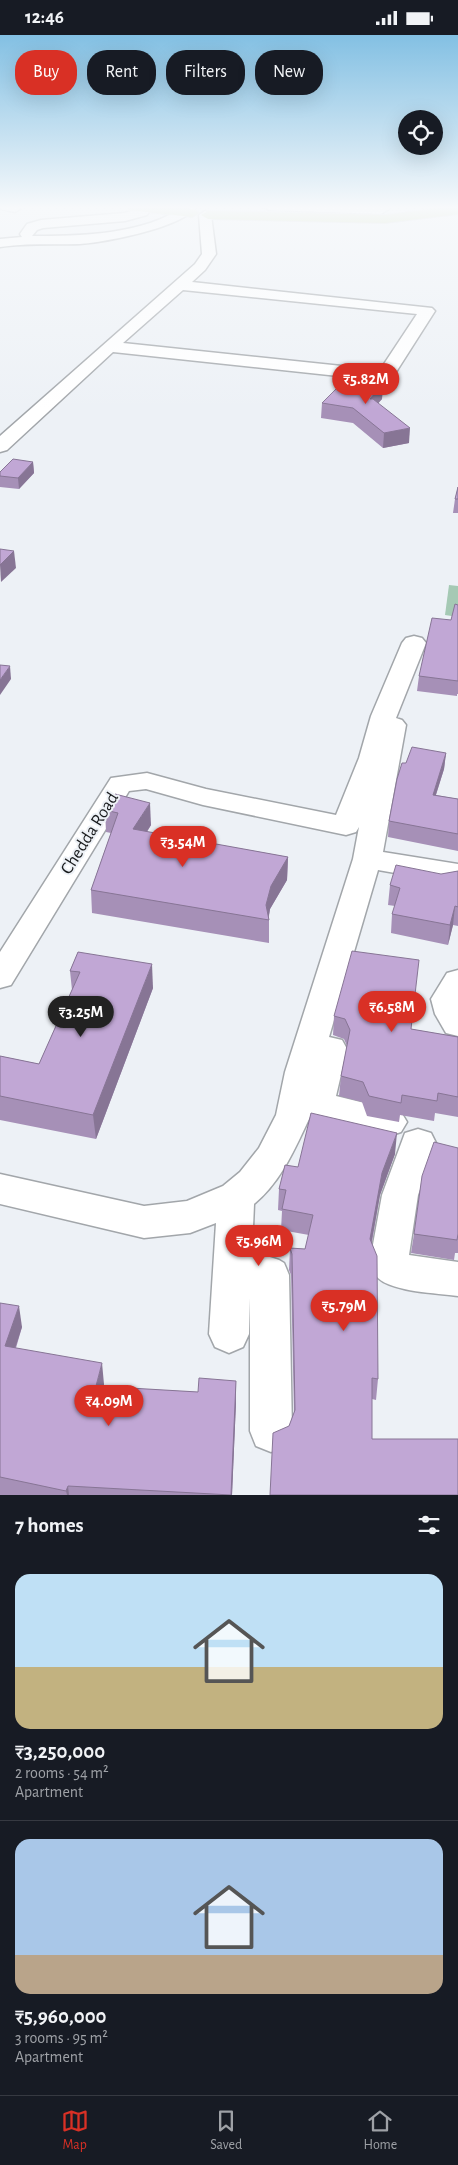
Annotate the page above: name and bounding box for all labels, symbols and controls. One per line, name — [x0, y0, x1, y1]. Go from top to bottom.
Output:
text: 12:46 — [25, 8, 64, 27]
chip: Buy — [15, 50, 77, 95]
chip: Rent — [87, 50, 156, 95]
chip: Filters — [166, 50, 245, 95]
chip: New — [255, 50, 323, 95]
map controls — [398, 110, 443, 155]
button: locate — [398, 110, 443, 155]
pin: ₹5.82M — [325, 363, 407, 405]
text: ₹5.82M — [343, 371, 389, 387]
street label: Chedda Road — [58, 789, 122, 878]
pin: ₹3.54M — [142, 825, 224, 868]
text: ₹3.54M — [161, 834, 205, 850]
pin: ₹6.58M — [351, 991, 433, 1033]
pin: ₹3.25M — [40, 995, 122, 1038]
text: ₹6.58M — [369, 999, 415, 1015]
text: ₹3.25M — [59, 1004, 103, 1020]
pin: ₹5.96M — [218, 1225, 300, 1267]
text: ₹5.96M — [236, 1233, 282, 1249]
pin: ₹5.79M — [303, 1289, 385, 1332]
text: ₹5.79M — [322, 1298, 366, 1314]
pin: ₹4.09M — [68, 1385, 150, 1427]
text: ₹4.09M — [85, 1393, 133, 1409]
icon: filters — [415, 1511, 443, 1539]
text: 7 homes — [15, 1515, 84, 1536]
icon: home — [184, 1606, 274, 1696]
text: ₹3,250,000 — [15, 1741, 105, 1762]
text: 2 rooms · 54 m² — [15, 1765, 109, 1781]
text: Apartment — [15, 1784, 83, 1800]
icon: home — [184, 1872, 274, 1962]
text: ₹5,960,000 — [15, 2006, 107, 2027]
text: 3 rooms · 95 m² — [15, 2030, 108, 2046]
text: Apartment — [15, 2049, 83, 2065]
tab: Map — [61, 2107, 89, 2154]
tab: Saved — [210, 2107, 242, 2154]
tab: Home — [364, 2107, 397, 2154]

